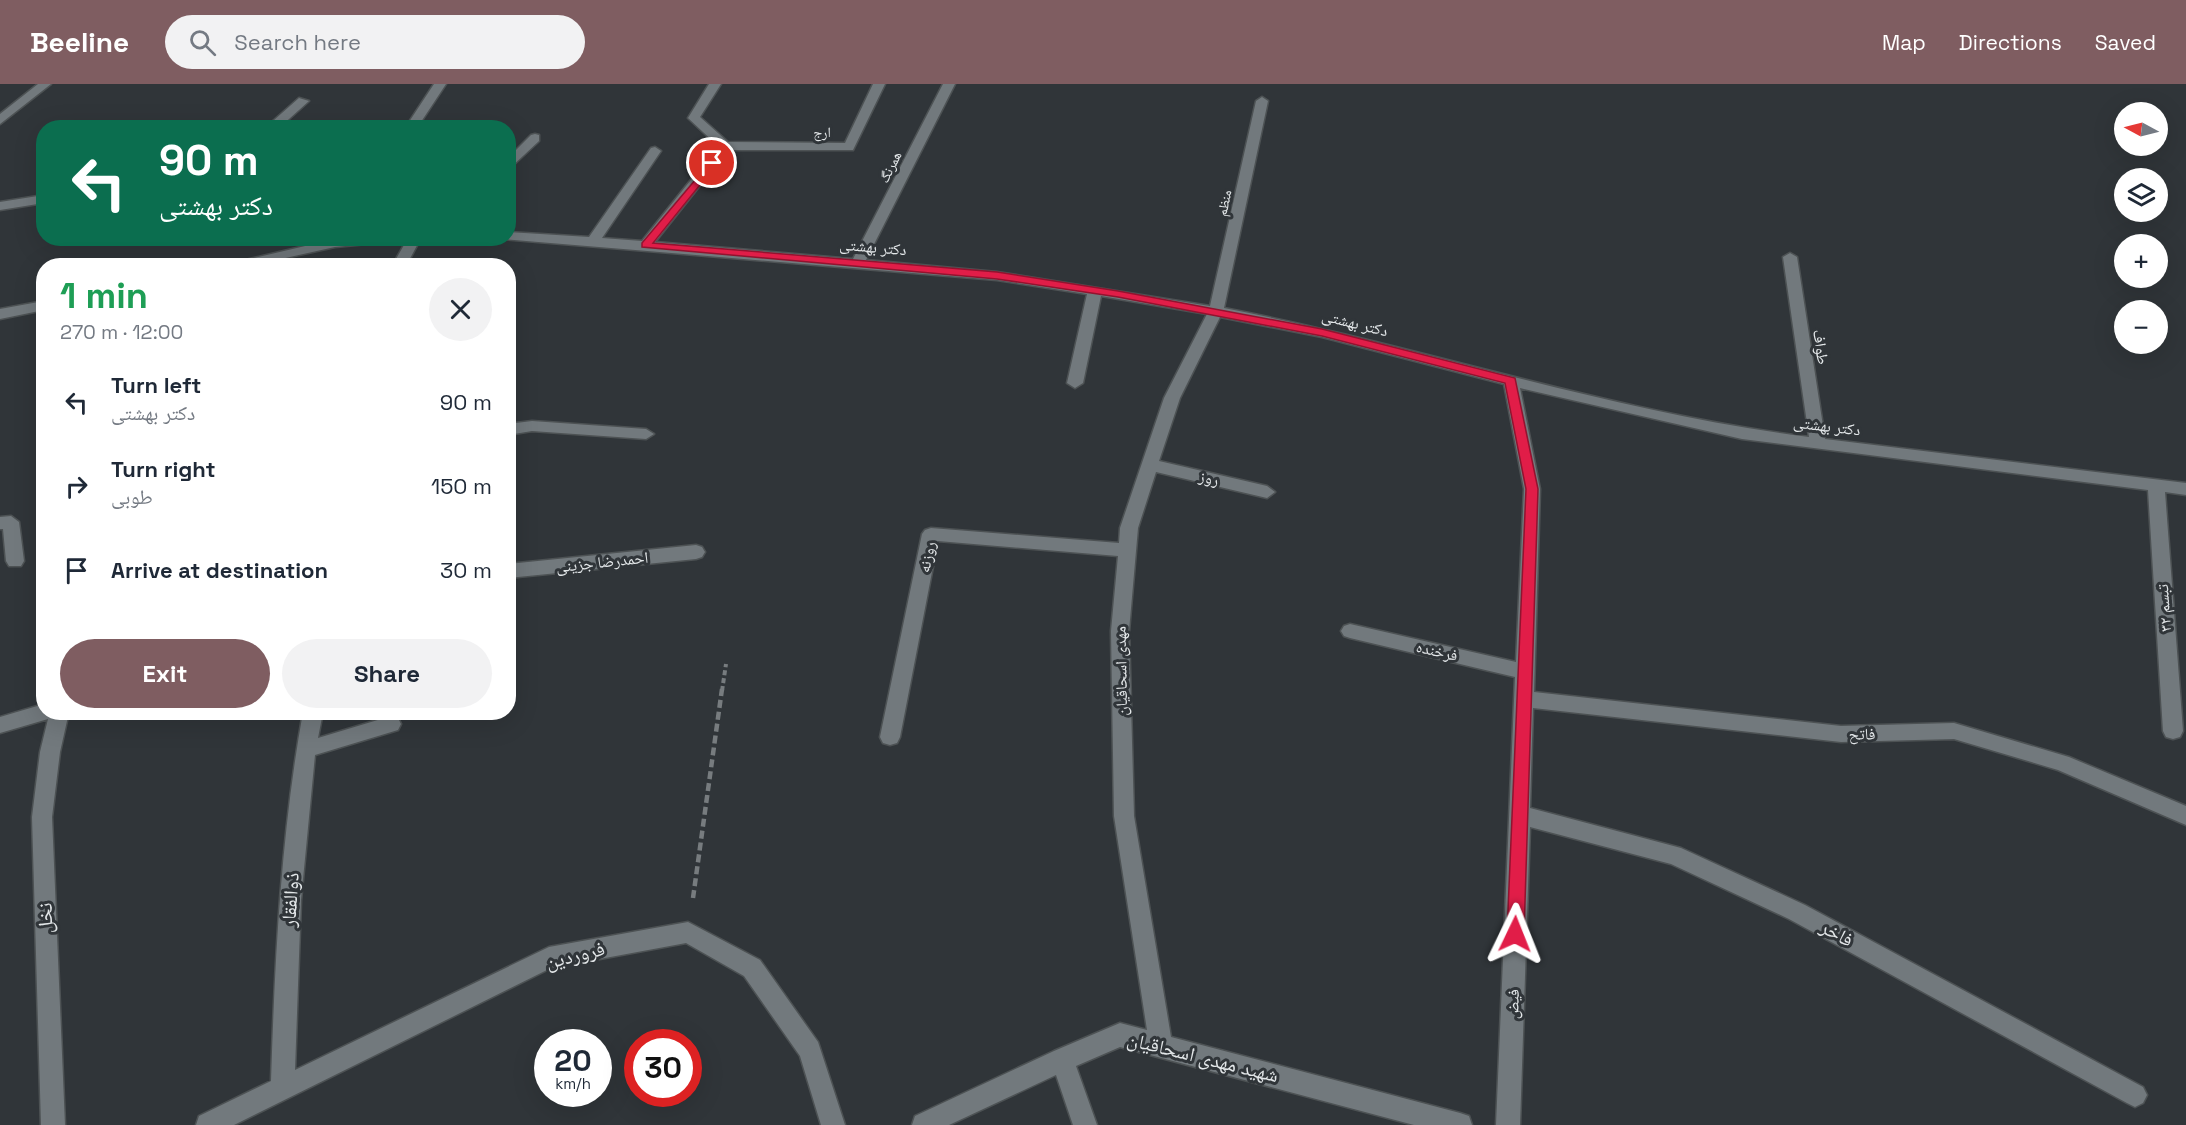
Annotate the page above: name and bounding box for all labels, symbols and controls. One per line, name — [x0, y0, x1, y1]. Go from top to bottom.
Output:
search box — [165, 15, 585, 69]
text: Beeline — [30, 24, 129, 60]
icon: search — [186, 26, 219, 59]
text: Search here — [234, 28, 361, 56]
text: Map — [1882, 29, 1926, 56]
text: Directions — [1959, 29, 2062, 56]
text: Saved — [2095, 29, 2156, 56]
north arrow — [2114, 102, 2168, 156]
map controls — [2114, 102, 2168, 354]
street label: ارج — [813, 123, 831, 142]
text: 90 m — [159, 134, 259, 187]
pin — [686, 137, 737, 188]
icon: left — [60, 144, 138, 222]
icon: arrive — [695, 146, 728, 179]
street label: همرنگ — [874, 148, 906, 186]
button: layers — [2114, 168, 2168, 222]
text: دکتر بهشتی — [159, 188, 273, 223]
street label: منظم — [1212, 188, 1237, 218]
street label: دکتر بهشتی — [838, 234, 908, 260]
button: + — [2114, 234, 2168, 288]
text: 1 min — [60, 273, 148, 319]
button: close — [429, 278, 492, 341]
button: − — [2114, 300, 2168, 354]
street label: دکتر بهشتی — [1320, 305, 1390, 341]
text: 270 m · 12:00 — [60, 319, 183, 345]
street label: طواف — [1808, 328, 1834, 366]
text: Turn left — [111, 371, 201, 399]
icon: left — [60, 386, 93, 419]
text: 90 m — [440, 388, 492, 416]
text: دکتر بهشتی — [111, 400, 195, 426]
street label: دکتر بهشتی — [1792, 411, 1862, 441]
text: Turn right — [111, 455, 216, 483]
street label: روز — [1196, 465, 1221, 490]
icon: right — [60, 470, 93, 503]
text: 150 m — [431, 472, 492, 500]
text: طوبی — [111, 484, 153, 510]
street label: روزنه — [913, 539, 941, 575]
street label: احمدرضا جزینی — [555, 547, 649, 577]
icon: arrive — [60, 554, 93, 587]
text: Arrive at destination — [111, 556, 328, 584]
text: 30 m — [440, 556, 492, 584]
street label: تبسم ۳۲ — [2152, 583, 2176, 633]
street label: مهدی اسحاقیان — [1110, 626, 1132, 716]
street label: فرخنده — [1414, 636, 1460, 666]
button: Exit — [60, 639, 270, 708]
button: Share — [282, 639, 492, 708]
street label: فاتح — [1848, 723, 1876, 745]
street label: ذوالفقار — [275, 872, 305, 929]
street label: نخل — [32, 902, 58, 934]
position arrow — [1483, 902, 1547, 966]
street label: فاخر — [1815, 913, 1858, 953]
street label: فروردین — [543, 935, 607, 975]
street label: فیض — [1502, 989, 1524, 1019]
street label: شهید مهدی اسحاقیان — [1125, 1026, 1281, 1088]
speed limit sign: 30 — [624, 1029, 702, 1107]
text: 20 — [554, 1041, 592, 1080]
text: km/h — [555, 1074, 591, 1093]

